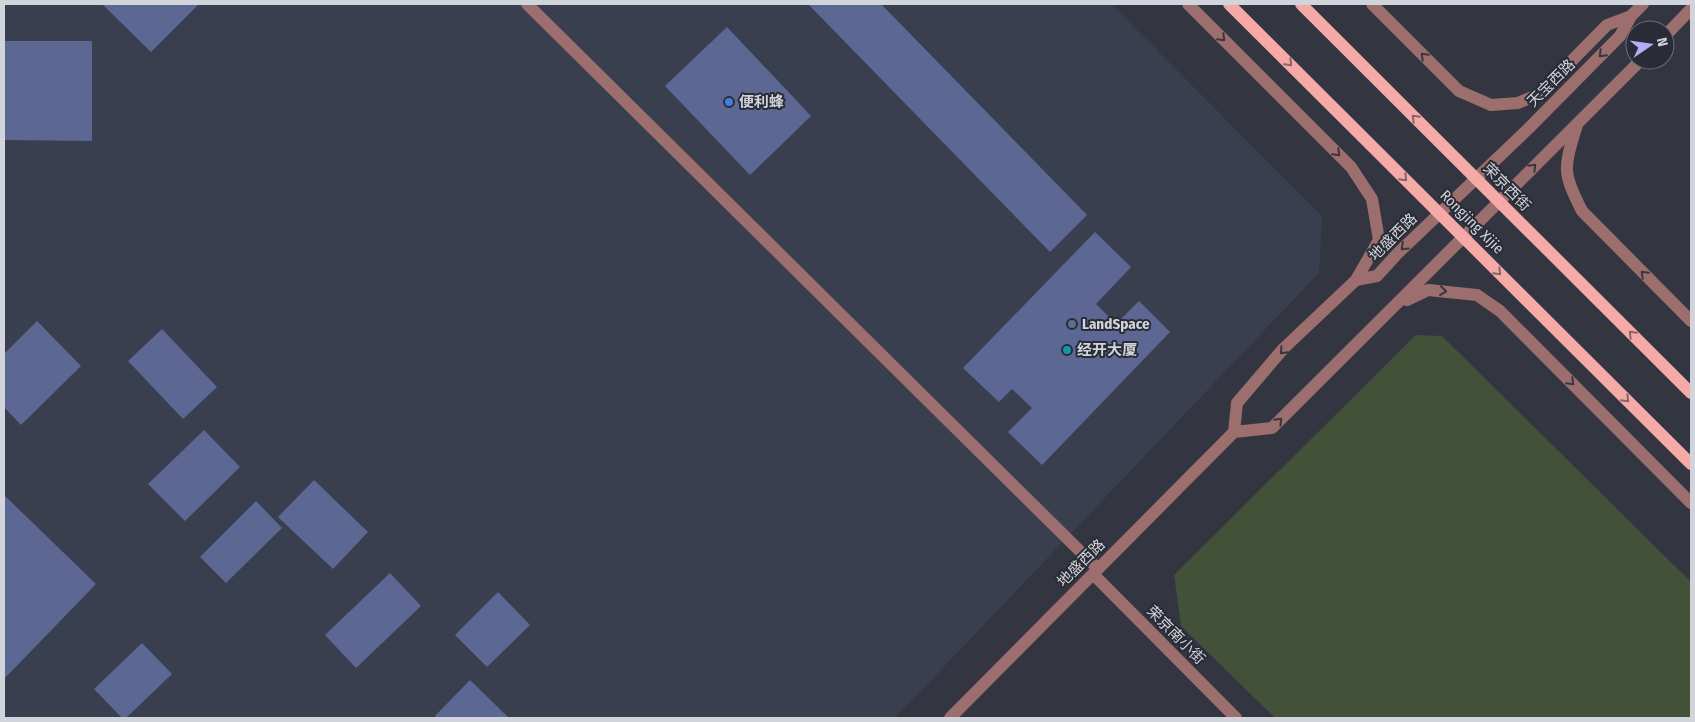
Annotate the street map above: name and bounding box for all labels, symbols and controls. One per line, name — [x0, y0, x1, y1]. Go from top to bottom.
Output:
north arrow — [1625, 20, 1675, 70]
one-way arrow — [1216, 32, 1225, 41]
text: N — [1653, 36, 1671, 48]
one-way arrow — [1599, 48, 1608, 57]
one-way arrow — [1421, 53, 1430, 62]
street label: 天宝西路 — [1523, 55, 1579, 111]
one-way arrow — [1283, 57, 1292, 66]
place label: 便利蜂 — [739, 93, 784, 111]
marker: 便利蜂 — [723, 96, 735, 108]
one-way arrow — [1412, 115, 1421, 124]
one-way arrow — [1331, 147, 1340, 156]
street label: 荣京西街 — [1479, 159, 1535, 215]
one-way arrow — [1527, 164, 1536, 173]
one-way arrow — [1398, 172, 1407, 181]
street label: Rongjing Xijie — [1436, 186, 1508, 258]
street label: 地盛西路 — [1365, 209, 1421, 265]
one-way arrow — [1401, 241, 1410, 250]
one-way arrow — [1492, 266, 1501, 275]
one-way arrow — [1641, 271, 1650, 280]
one-way arrow — [1440, 286, 1448, 297]
place label: LandSpace — [1082, 315, 1150, 333]
marker: LandSpace — [1066, 318, 1078, 330]
one-way arrow — [1629, 331, 1638, 340]
place label: 经开大厦 — [1077, 341, 1137, 359]
marker: 经开大厦 — [1061, 344, 1073, 356]
one-way arrow — [1280, 345, 1289, 354]
one-way arrow — [1565, 377, 1574, 386]
one-way arrow — [1620, 393, 1629, 402]
one-way arrow — [1274, 417, 1283, 426]
street label: 地盛西路 — [1053, 535, 1109, 591]
street label: 荣京南小街 — [1143, 602, 1209, 668]

